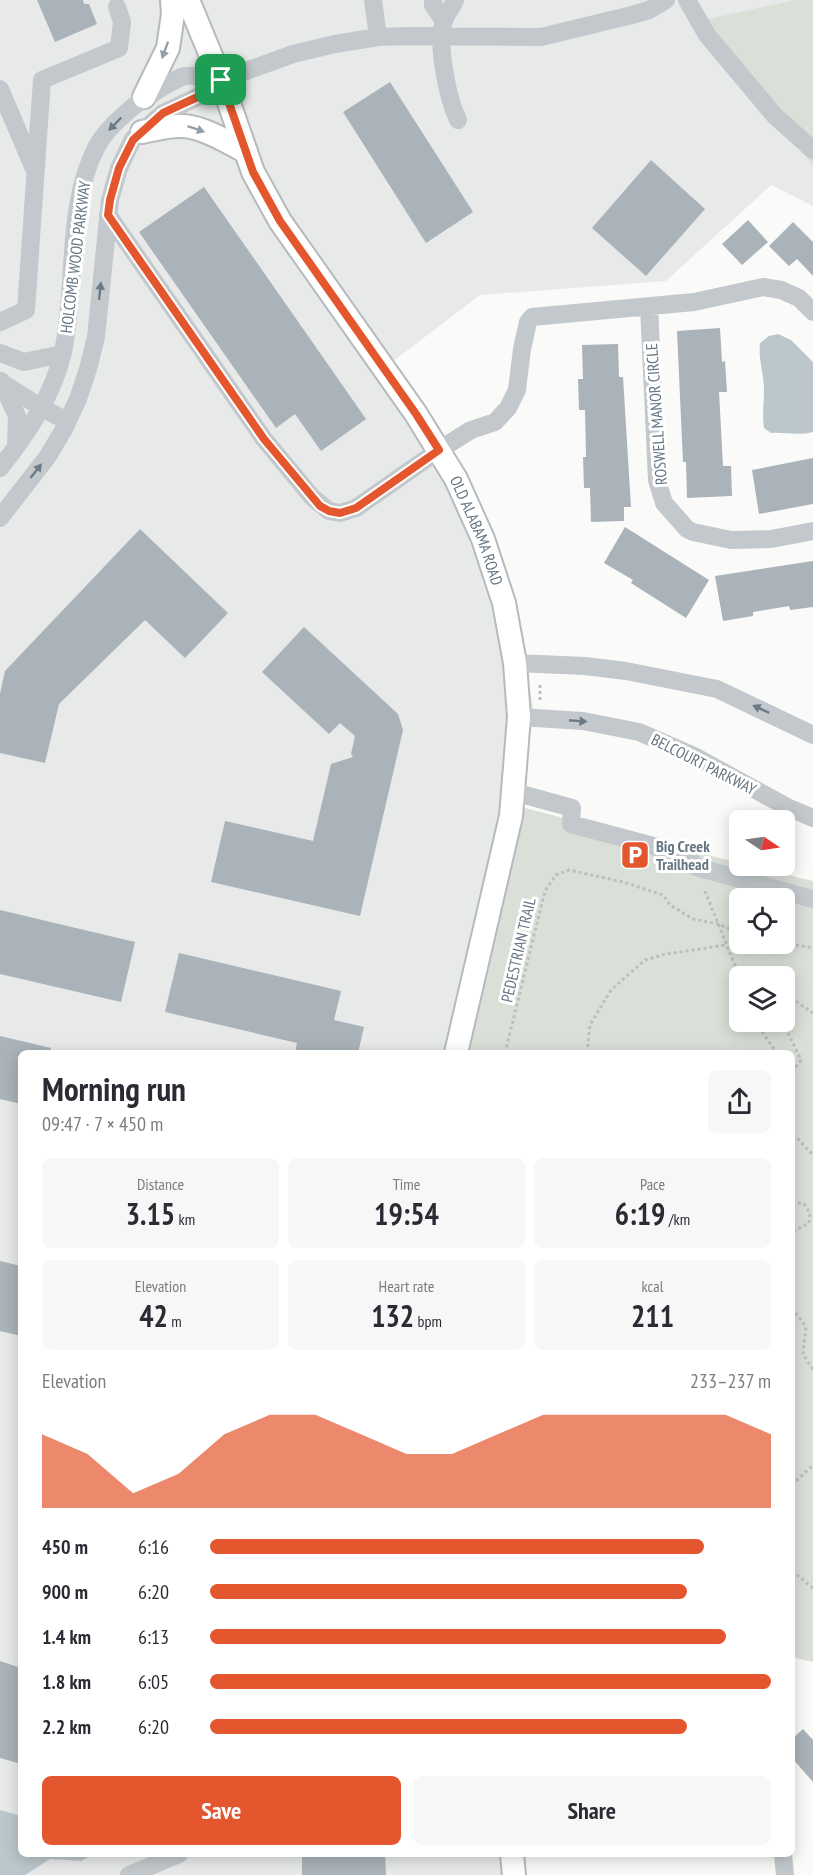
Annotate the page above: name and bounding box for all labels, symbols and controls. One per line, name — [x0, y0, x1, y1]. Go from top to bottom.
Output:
one-way arrow — [160, 42, 170, 60]
pin — [195, 54, 246, 105]
icon: arrive — [204, 63, 237, 96]
one-way arrow — [109, 116, 123, 130]
one-way arrow — [187, 125, 205, 134]
street label: HOLCOMB WOOD PARKWAY — [56, 179, 94, 334]
one-way arrow — [95, 281, 105, 300]
street label: ROSWELL MANOR CIRCLE — [641, 342, 671, 485]
one-way arrow — [29, 464, 41, 479]
street label: OLD ALABAMA ROAD — [446, 473, 507, 588]
one-way arrow — [752, 705, 769, 714]
one-way arrow — [568, 716, 587, 725]
street label: BELCOURT PARKWAY — [648, 729, 760, 799]
north arrow — [729, 810, 795, 876]
map controls — [729, 810, 795, 1032]
place label: Big Creek Trailhead — [656, 836, 710, 874]
parking icon: Big Creek Trailhead — [619, 839, 651, 871]
button: locate — [729, 888, 795, 954]
street label: PEDESTRIAN TRAIL — [496, 896, 540, 1004]
button: layers — [729, 966, 795, 1032]
text: Morning run — [42, 1067, 186, 1110]
button: share — [708, 1070, 771, 1133]
text: 09:47 · 7 × 450 m — [42, 1111, 163, 1137]
text: Distance — [137, 1174, 184, 1194]
text: Time — [393, 1174, 420, 1194]
text: Pace — [640, 1174, 665, 1194]
text: 3.15 — [126, 1194, 175, 1233]
text: 19:54 — [374, 1194, 439, 1233]
text: 6:19 — [615, 1194, 665, 1233]
text: km — [175, 1209, 195, 1229]
text: /km — [665, 1209, 690, 1229]
text: Elevation — [135, 1276, 186, 1296]
text: Heart rate — [379, 1276, 434, 1296]
text: kcal — [642, 1276, 663, 1296]
text: 42 — [139, 1296, 168, 1335]
text: 132 — [371, 1296, 414, 1335]
text: 211 — [631, 1296, 674, 1335]
text: m — [168, 1311, 182, 1331]
text: bpm — [414, 1311, 442, 1331]
text: Elevation — [42, 1368, 106, 1394]
text: 233–237 m — [690, 1368, 771, 1394]
text: 450 m — [42, 1534, 88, 1560]
text: 6:16 — [138, 1534, 169, 1560]
text: 900 m — [42, 1579, 88, 1605]
text: 6:20 — [138, 1579, 169, 1605]
text: 1.4 km — [42, 1624, 91, 1650]
text: 6:13 — [138, 1624, 169, 1650]
text: 1.8 km — [42, 1669, 91, 1695]
text: 6:05 — [138, 1669, 169, 1695]
text: 2.2 km — [42, 1714, 91, 1740]
text: 6:20 — [138, 1714, 169, 1740]
button: Save — [42, 1776, 401, 1845]
button: Share — [413, 1776, 771, 1845]

